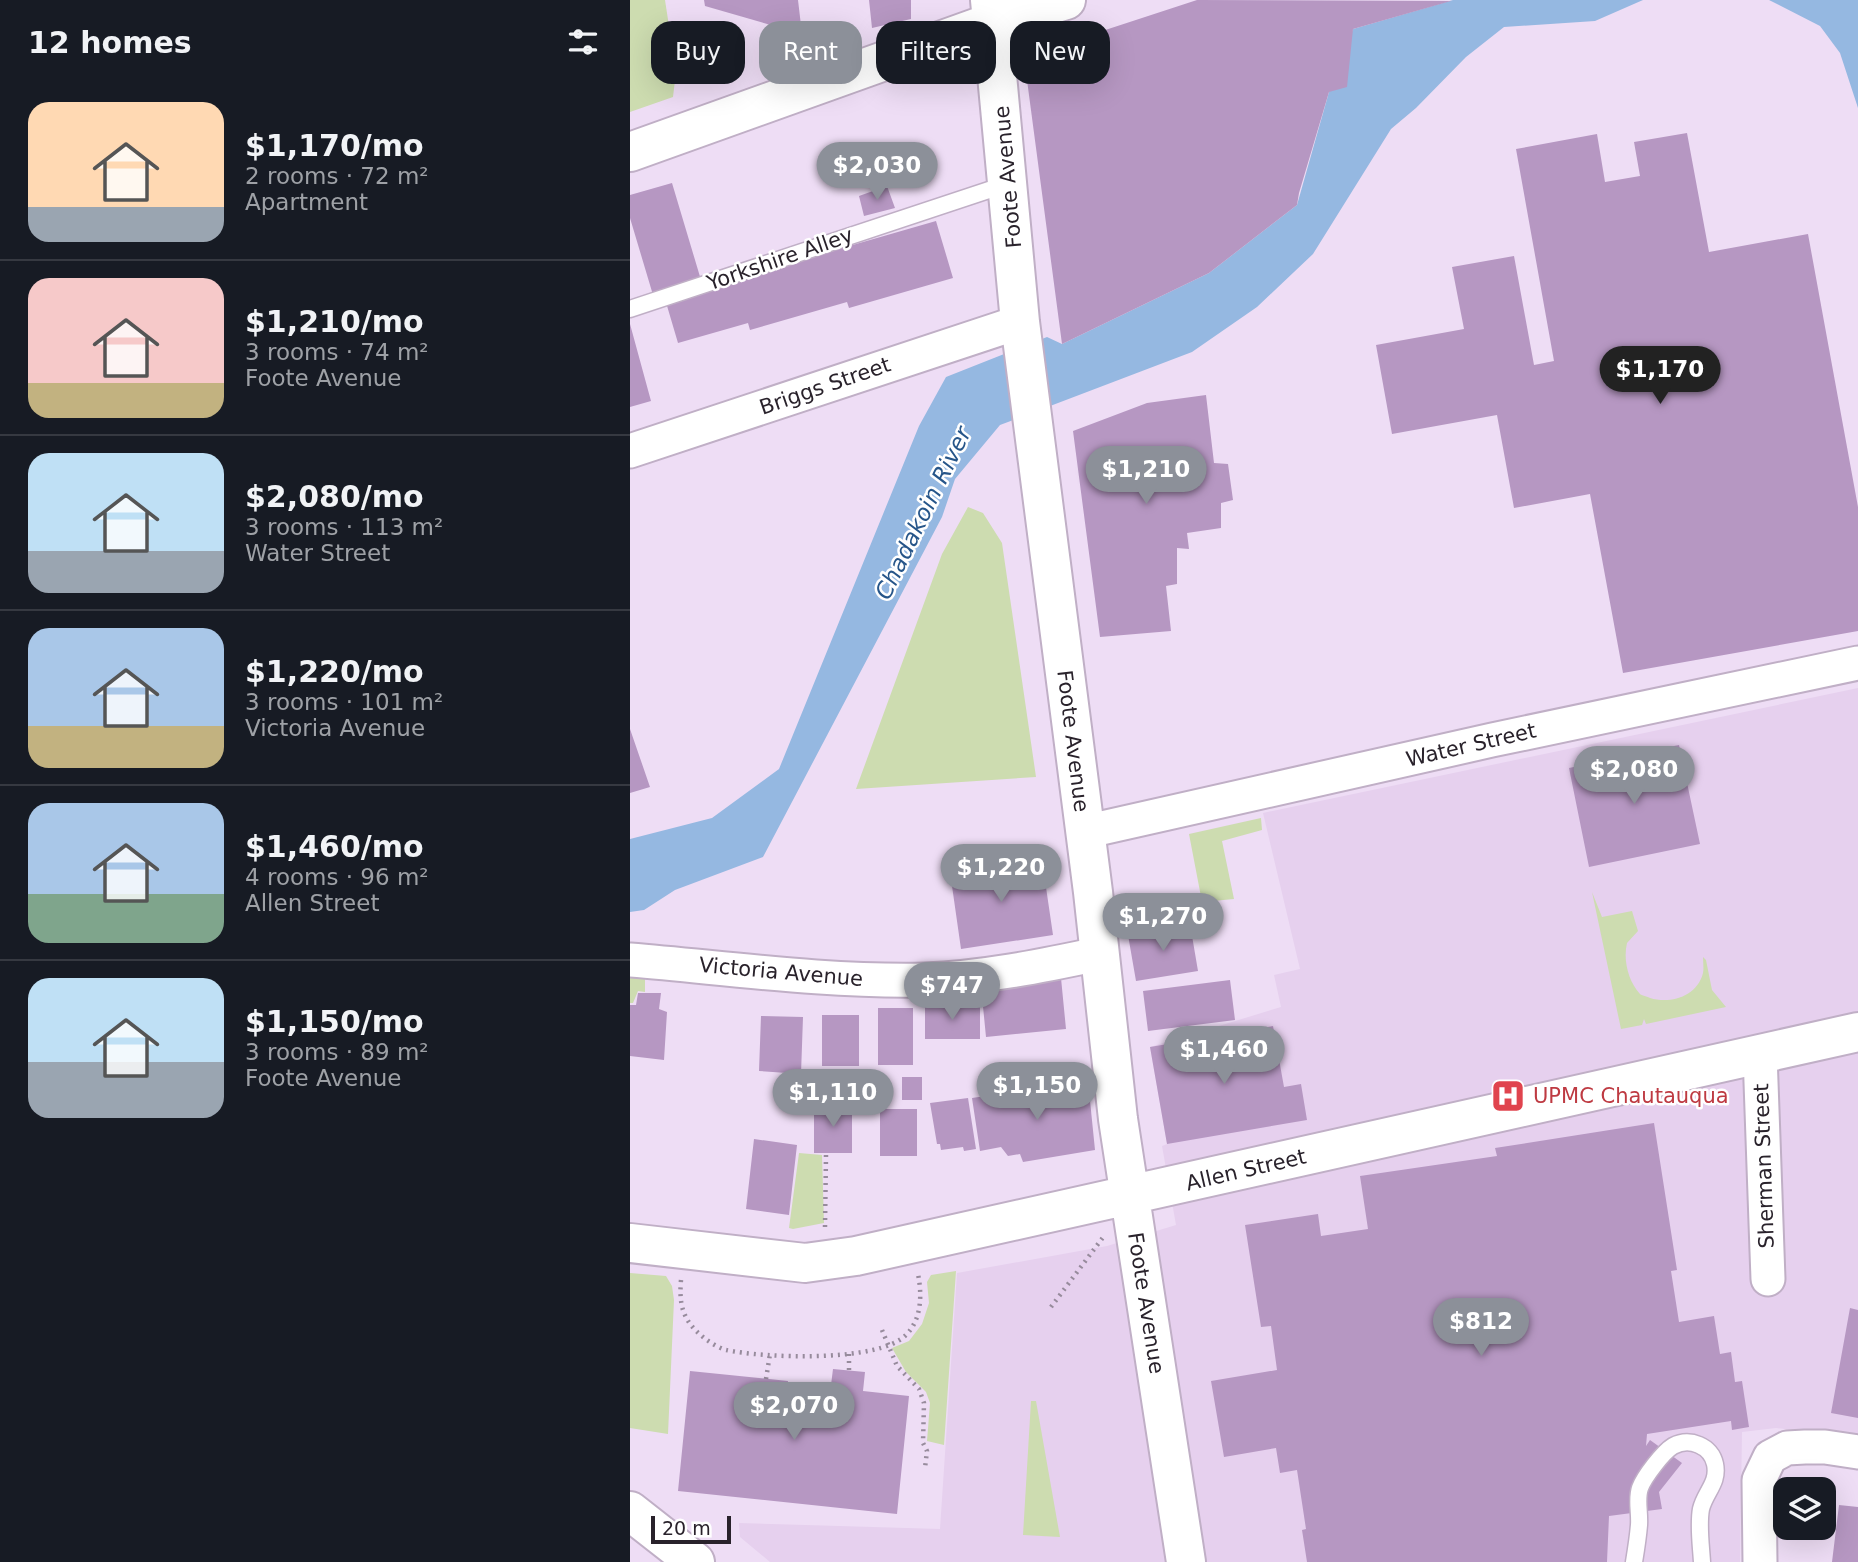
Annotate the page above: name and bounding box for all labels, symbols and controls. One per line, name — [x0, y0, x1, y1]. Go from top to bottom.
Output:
chip: Buy — [651, 21, 745, 84]
chip: Rent — [759, 21, 862, 84]
chip: Filters — [876, 21, 996, 84]
chip: New — [1010, 21, 1110, 84]
icon: filters — [564, 23, 602, 61]
text: 12 homes — [28, 25, 192, 60]
street label: Foote Avenue — [990, 105, 1026, 249]
text: $1,170/mo — [245, 128, 424, 163]
icon: home — [84, 130, 168, 214]
pin: $2,030 — [820, 142, 934, 202]
text: $2,030 — [833, 152, 921, 178]
text: 2 rooms · 72 m² — [245, 163, 429, 189]
text: Apartment — [245, 189, 368, 215]
street label: Yorkshire Alley — [703, 223, 856, 296]
text: $1,210/mo — [245, 304, 424, 339]
icon: home — [84, 306, 168, 390]
text: 3 rooms · 74 m² — [245, 339, 429, 365]
pin: $1,170 — [1603, 346, 1717, 406]
street label: Briggs Street — [756, 352, 894, 420]
text: $1,170 — [1616, 356, 1704, 382]
text: Foote Avenue — [245, 365, 402, 391]
water label: Chadakoin River — [870, 421, 977, 603]
pin: $1,210 — [1089, 447, 1203, 506]
text: $1,210 — [1102, 456, 1190, 482]
text: $2,080/mo — [245, 479, 424, 514]
icon: home — [84, 481, 168, 565]
text: 3 rooms · 113 m² — [245, 514, 443, 540]
text: Water Street — [245, 540, 390, 566]
text: $1,220/mo — [245, 654, 424, 689]
icon: home — [84, 656, 168, 740]
street label: Foote Avenue — [1052, 669, 1094, 813]
text: 3 rooms · 101 m² — [245, 689, 443, 715]
text: Victoria Avenue — [245, 715, 425, 741]
street label: Water Street — [1404, 718, 1538, 772]
pin: $2,080 — [1577, 746, 1691, 806]
text: $2,080 — [1590, 756, 1678, 782]
text: $1,460/mo — [245, 829, 424, 864]
icon: home — [84, 831, 168, 915]
pin: $1,220 — [944, 844, 1058, 904]
text: $1,220 — [957, 854, 1045, 880]
text: 4 rooms · 96 m² — [245, 864, 429, 890]
text: Allen Street — [245, 890, 379, 916]
pin: $1,270 — [1106, 894, 1220, 953]
text: $1,270 — [1119, 903, 1207, 929]
street label: Victoria Avenue — [698, 953, 864, 991]
pin: $747 — [911, 962, 993, 1022]
text: $747 — [920, 972, 984, 998]
text: $1,150/mo — [245, 1004, 424, 1039]
icon: home — [84, 1006, 168, 1090]
pin: $1,460 — [1167, 1026, 1281, 1086]
text: $1,460 — [1180, 1036, 1268, 1062]
text: 3 rooms · 89 m² — [245, 1039, 429, 1065]
pin: $1,150 — [980, 1062, 1094, 1122]
text: Foote Avenue — [245, 1065, 402, 1091]
pin: $1,110 — [776, 1070, 890, 1129]
text: $1,150 — [993, 1072, 1081, 1098]
hospital icon: UPMC Chautauqua — [1489, 1077, 1527, 1115]
text: $1,110 — [789, 1079, 877, 1105]
street label: Sherman Street — [1749, 1083, 1779, 1249]
place label: UPMC Chautauqua — [1533, 1084, 1729, 1108]
street label: Allen Street — [1183, 1145, 1309, 1195]
street label: Foote Avenue — [1123, 1231, 1169, 1375]
pin: $812 — [1440, 1298, 1522, 1358]
text: $812 — [1449, 1308, 1513, 1334]
pin: $2,070 — [737, 1382, 851, 1442]
text: $2,070 — [750, 1392, 838, 1418]
map controls — [1773, 1477, 1836, 1540]
button: layers — [1773, 1477, 1836, 1540]
scale bar — [651, 1513, 732, 1545]
text: 20 m — [662, 1517, 711, 1539]

